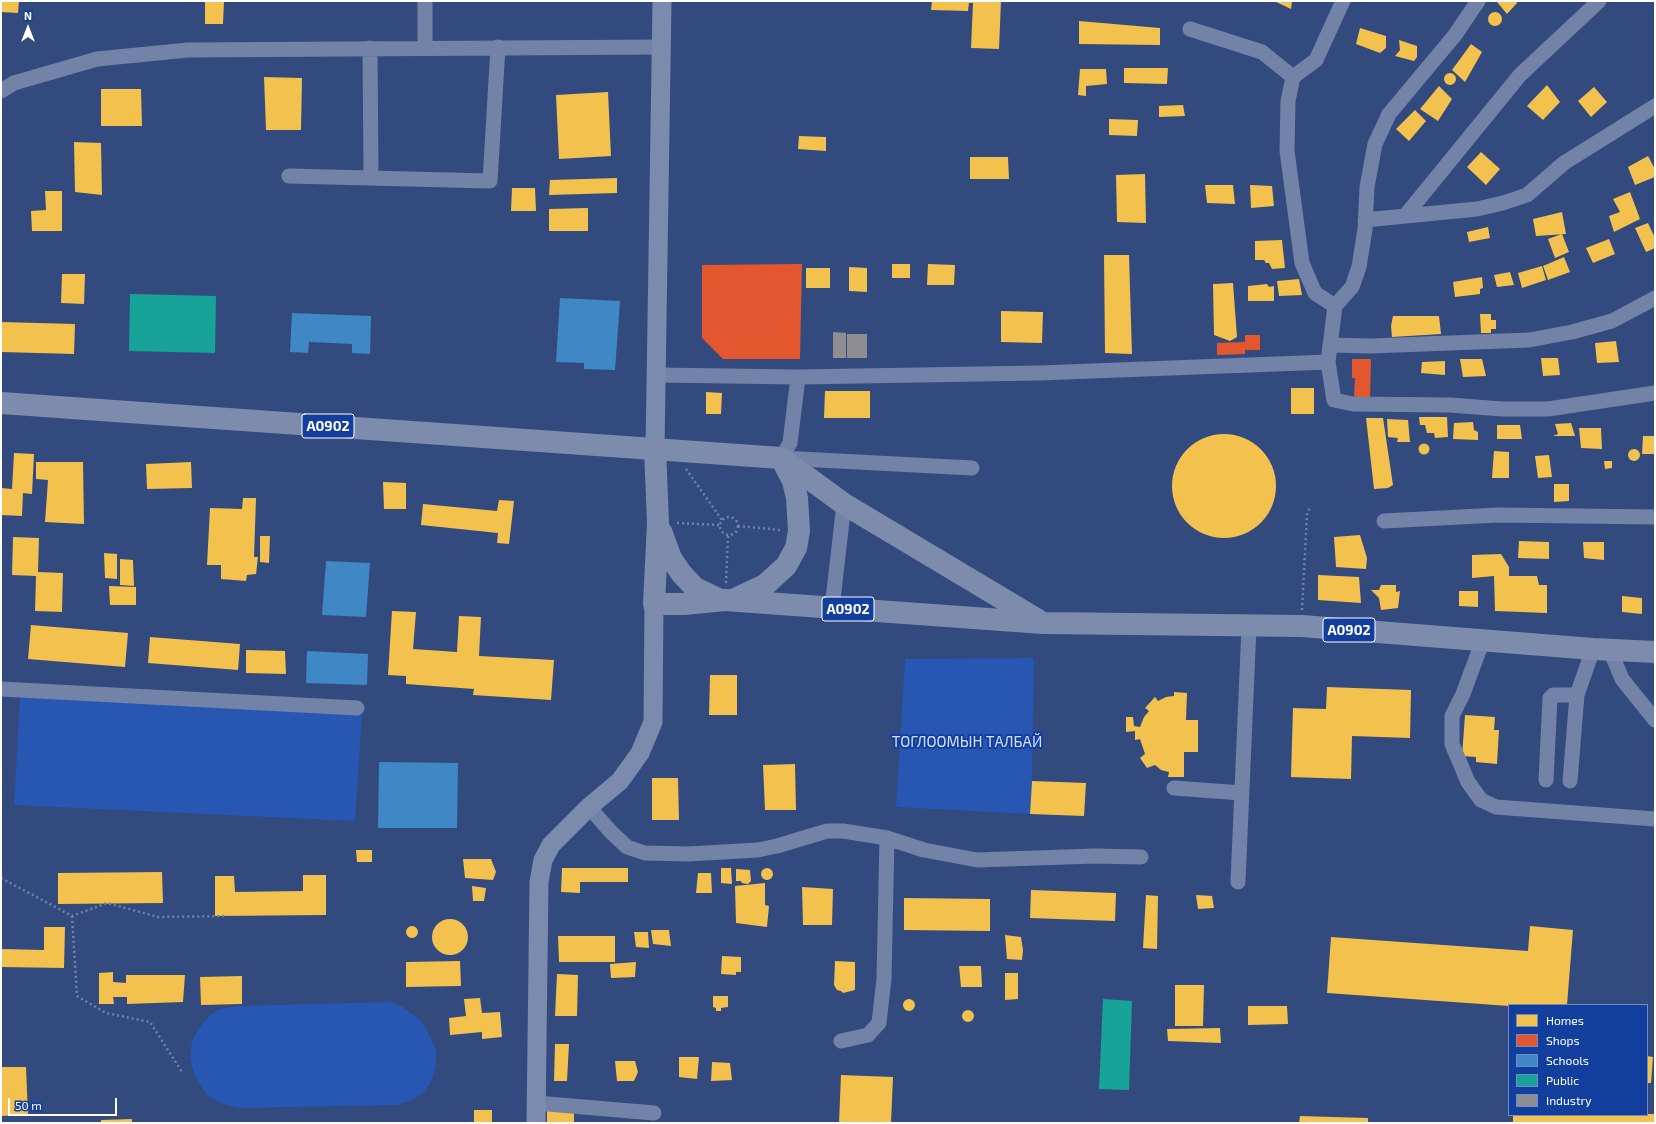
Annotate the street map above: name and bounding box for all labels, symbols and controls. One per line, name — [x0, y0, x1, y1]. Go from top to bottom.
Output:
north arrow — [8, 8, 48, 48]
text: N — [24, 9, 32, 22]
road number: A0902 — [302, 414, 354, 438]
road number: A0902 — [822, 597, 874, 621]
road number: A0902 — [1323, 618, 1375, 642]
park label: ТОГЛООМЫН ТАЛБАЙ — [892, 733, 1042, 751]
legend — [1508, 1004, 1648, 1116]
text: Homes — [1546, 1013, 1584, 1027]
text: Shops — [1546, 1033, 1580, 1047]
text: Schools — [1546, 1053, 1589, 1067]
text: Public — [1546, 1073, 1579, 1087]
scale bar — [10, 1090, 119, 1116]
text: Industry — [1546, 1093, 1592, 1107]
text: 50 m — [15, 1098, 42, 1112]

